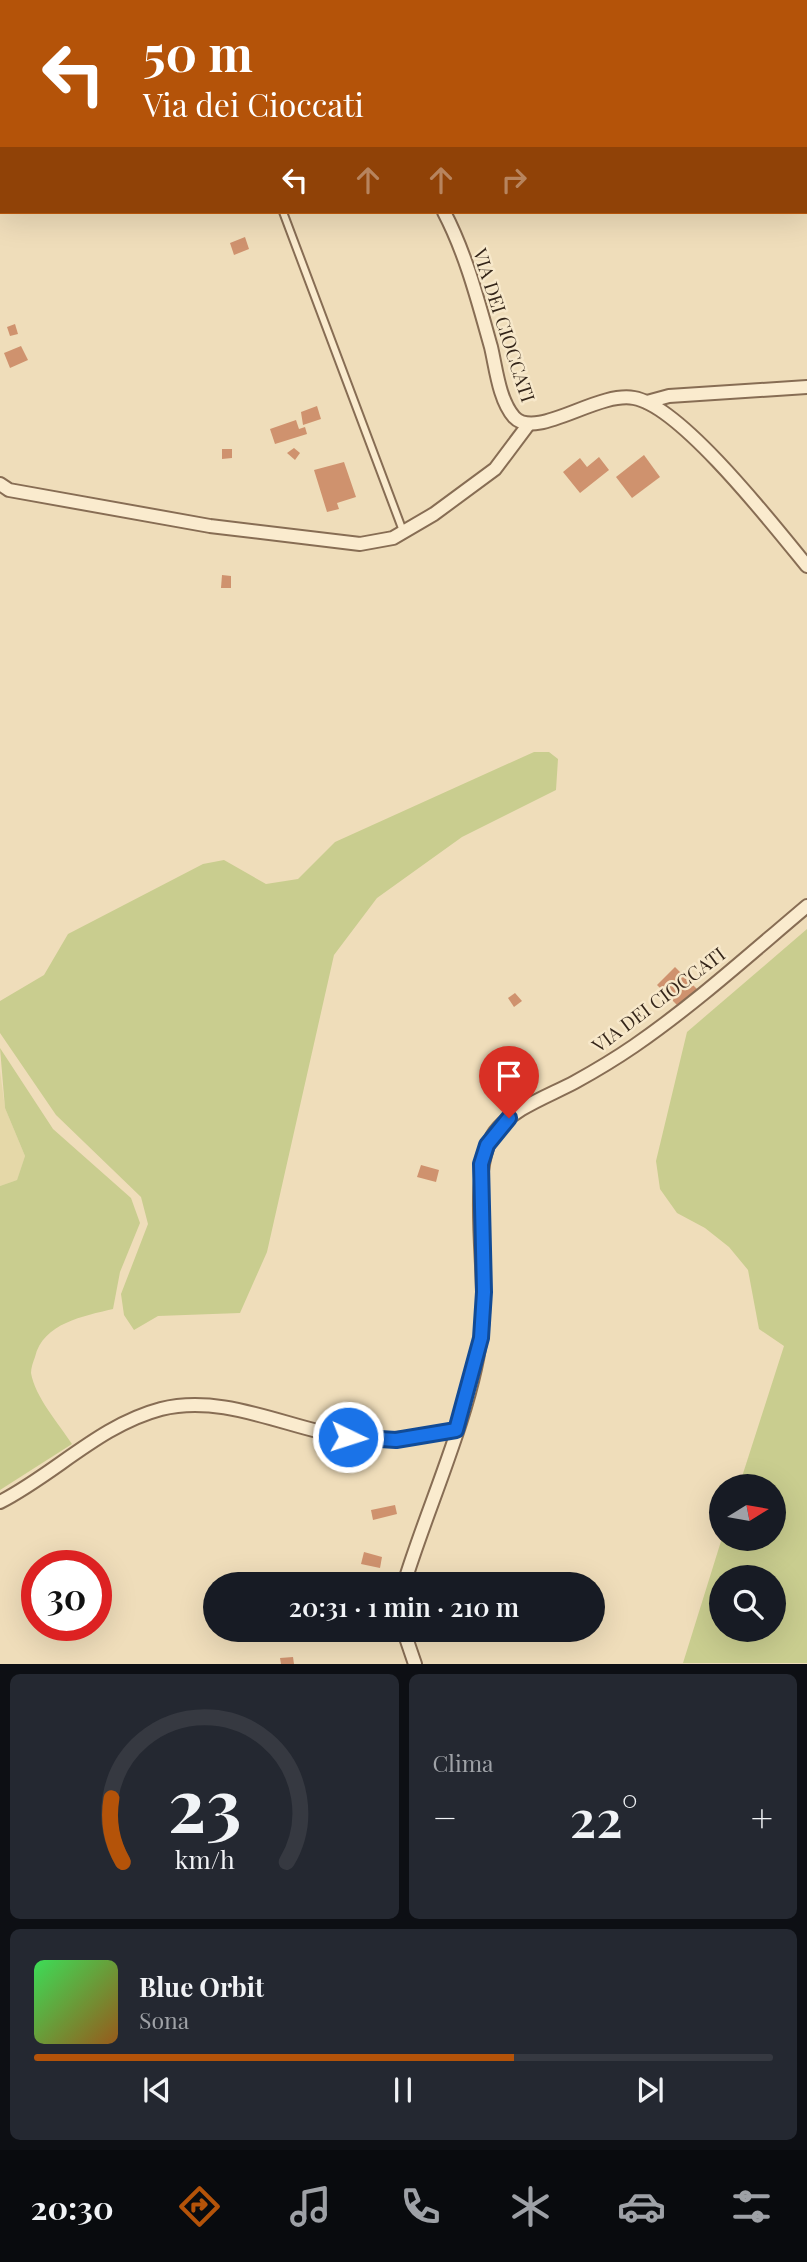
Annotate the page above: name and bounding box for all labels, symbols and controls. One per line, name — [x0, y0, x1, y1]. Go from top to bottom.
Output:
text: 50 m — [143, 19, 253, 84]
icon: left — [28, 28, 119, 119]
text: Via dei Cioccati — [143, 82, 364, 125]
icon: left — [276, 161, 314, 199]
icon: ahead — [349, 161, 387, 199]
icon: ahead — [422, 161, 460, 199]
icon: right — [495, 161, 533, 199]
street label: VIA DEI CIOCCATI — [468, 244, 542, 405]
street label: VIA DEI CIOCCATI — [585, 940, 730, 1058]
pin — [479, 1046, 539, 1118]
icon: arrive — [490, 1057, 528, 1095]
position arrow — [311, 1400, 385, 1474]
north arrow — [709, 1474, 786, 1550]
map controls — [709, 1474, 786, 1642]
speed limit sign: 30 — [21, 1550, 112, 1641]
button: search — [709, 1565, 786, 1642]
text: 20:31 · 1 min · 210 m — [289, 1589, 519, 1624]
text: Clima — [433, 1747, 494, 1778]
text: 23 — [167, 1754, 241, 1851]
text: 22° — [570, 1782, 638, 1851]
text: − — [433, 1791, 457, 1842]
text: + — [751, 1791, 773, 1842]
text: km/h — [174, 1842, 235, 1875]
text: Blue Orbit — [139, 1969, 264, 2004]
text: Sona — [139, 2004, 189, 2035]
icon: previous — [138, 2071, 176, 2109]
icon: pause — [384, 2071, 422, 2109]
icon: next — [631, 2071, 669, 2109]
icon: directions — [175, 2182, 224, 2231]
icon: music — [286, 2182, 335, 2231]
icon: phone — [396, 2182, 445, 2231]
icon: climate — [506, 2182, 555, 2231]
icon: car — [617, 2182, 666, 2231]
icon: filters — [727, 2182, 776, 2231]
text: 20:30 — [31, 2185, 114, 2228]

